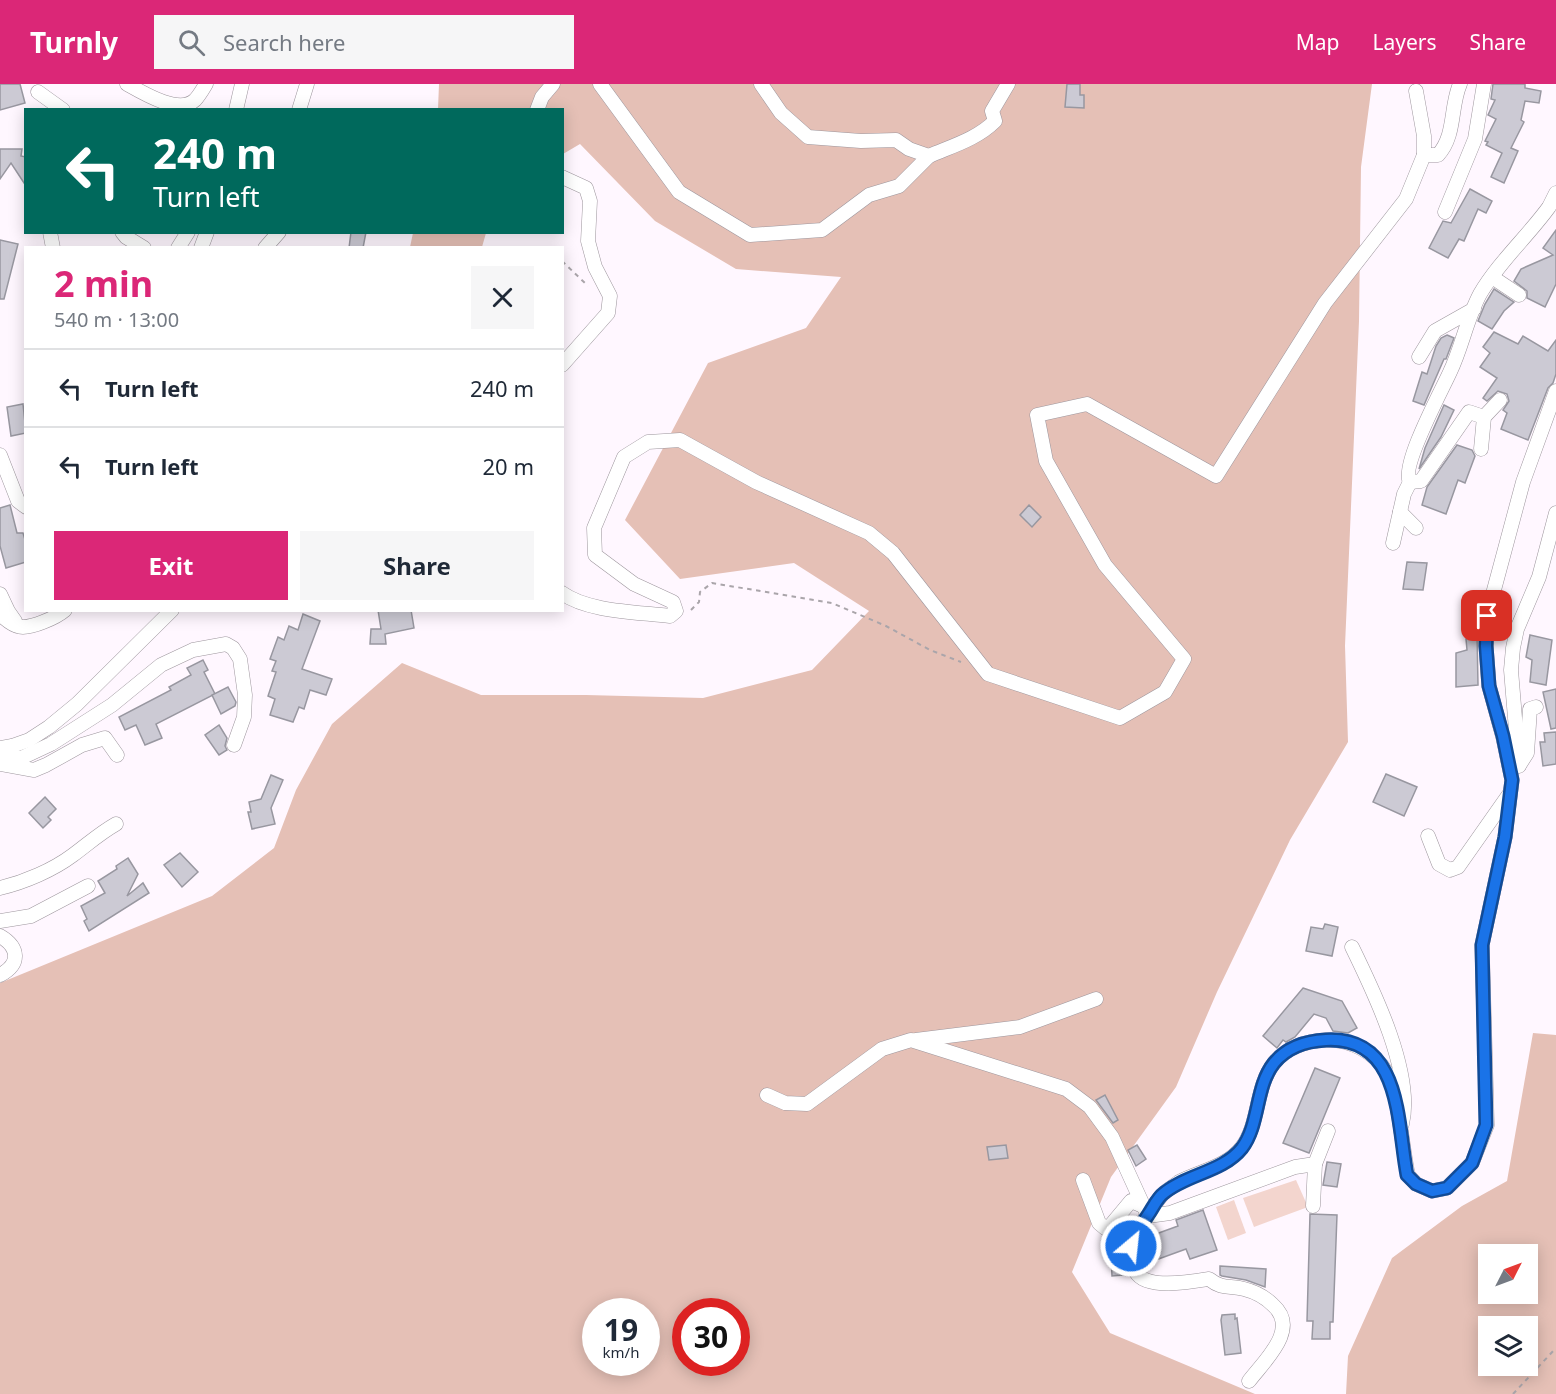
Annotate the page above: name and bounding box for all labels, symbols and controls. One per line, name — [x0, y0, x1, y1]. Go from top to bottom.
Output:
search box — [154, 15, 574, 69]
text: Turnly — [30, 23, 118, 61]
icon: search — [175, 26, 208, 59]
text: Search here — [223, 27, 345, 57]
text: Map — [1296, 28, 1340, 56]
text: Layers — [1373, 28, 1437, 56]
text: Share — [1470, 28, 1526, 56]
text: 240 m — [153, 124, 277, 181]
icon: left — [54, 132, 132, 210]
text: Turn left — [153, 178, 259, 215]
text: 2 min — [54, 259, 153, 308]
button: close — [471, 266, 534, 329]
text: 540 m · 13:00 — [54, 306, 179, 333]
icon: left — [54, 372, 87, 405]
text: Turn left — [105, 373, 199, 403]
text: 240 m — [470, 373, 534, 403]
icon: left — [54, 450, 87, 483]
text: Turn left — [105, 451, 199, 481]
text: 20 m — [483, 451, 534, 481]
button: Exit — [54, 531, 288, 600]
button: Share — [300, 531, 534, 600]
pin — [1461, 590, 1512, 641]
icon: arrive — [1470, 599, 1503, 632]
position arrow — [1099, 1214, 1163, 1278]
north arrow — [1478, 1244, 1538, 1304]
map controls — [1478, 1244, 1538, 1376]
speed limit sign: 30 — [672, 1298, 750, 1376]
text: 19 — [604, 1309, 638, 1350]
button: layers — [1478, 1316, 1538, 1376]
text: km/h — [603, 1342, 639, 1362]

